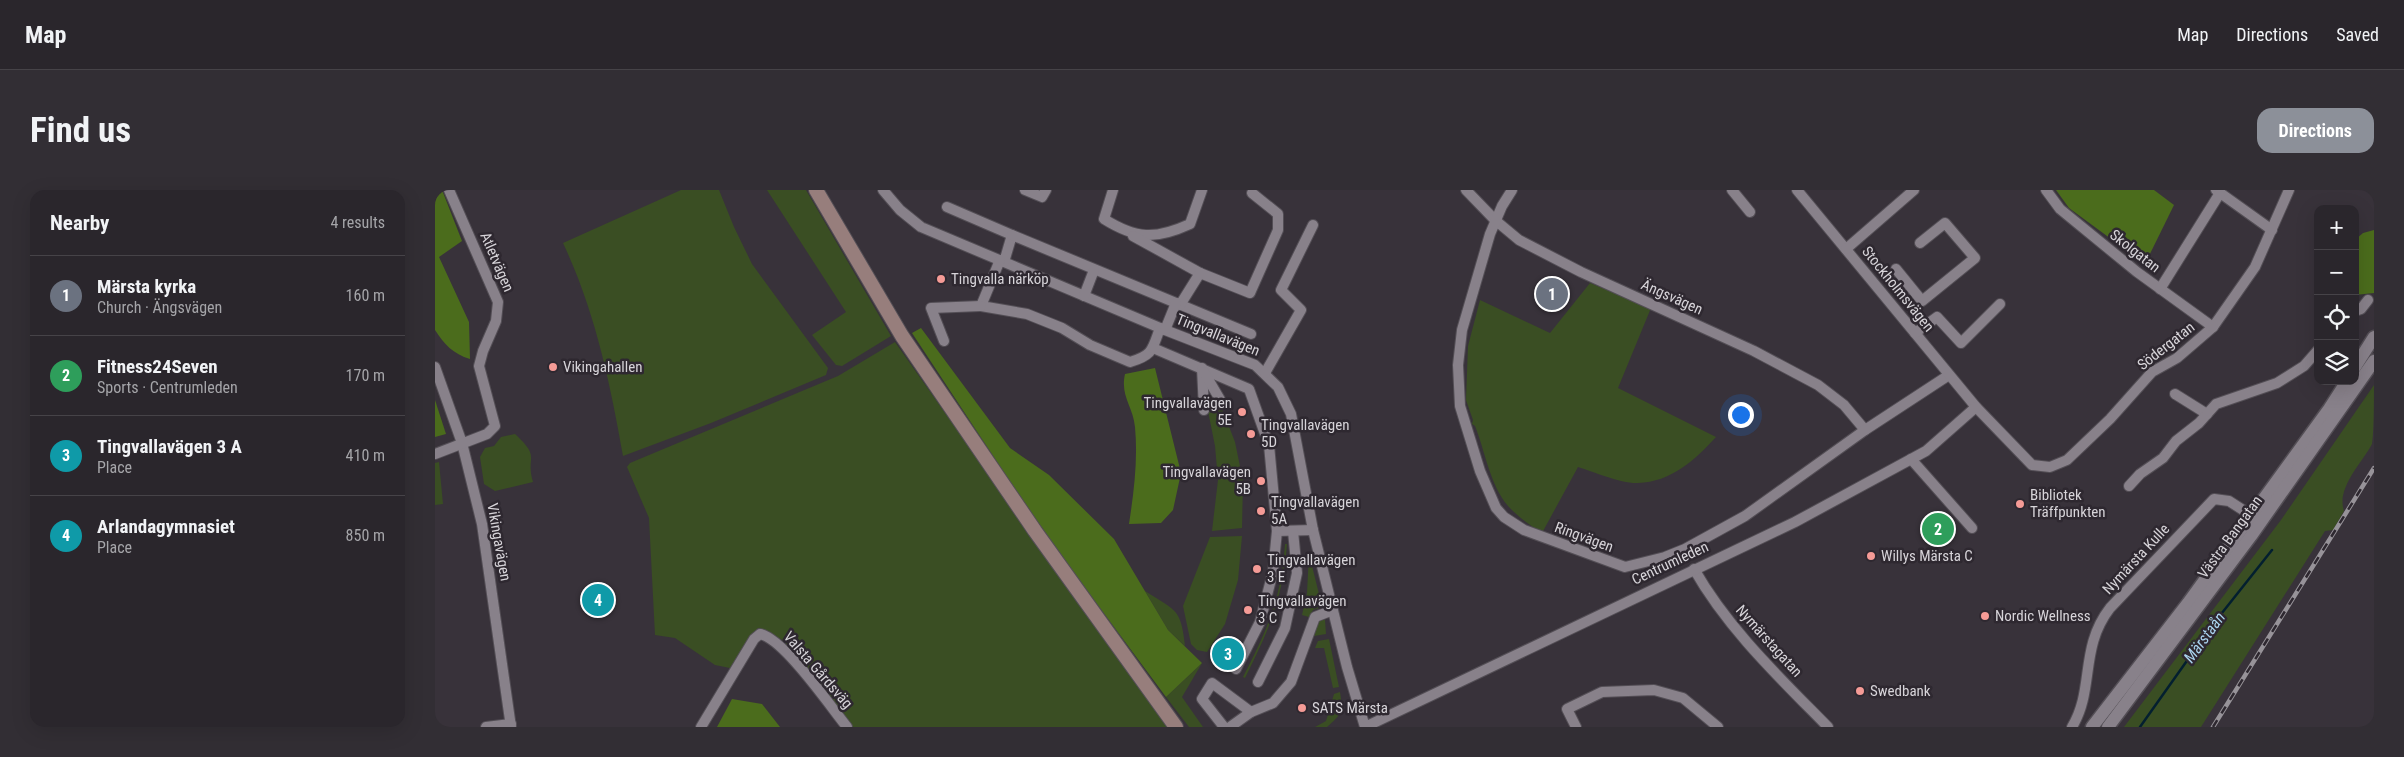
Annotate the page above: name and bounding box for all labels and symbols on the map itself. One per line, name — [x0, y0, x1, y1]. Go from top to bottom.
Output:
street label: Skolgatan — [2106, 226, 2164, 276]
street label: Atletvägen — [476, 229, 518, 295]
street label: Stockholmsvägen — [1858, 243, 1938, 335]
place label: Tingvalla närköp — [951, 270, 1049, 288]
marker: Tingvalla närköp — [935, 273, 947, 285]
pin: 1 — [1536, 275, 1568, 313]
street label: Ängsvägen — [1638, 275, 1706, 319]
street label: Tingvallavägen — [1174, 310, 1262, 360]
street label: Södergatan — [2134, 318, 2198, 374]
place label: Vikingahallen — [563, 358, 643, 376]
marker: Vikingahallen — [547, 361, 559, 373]
place label: Tingvallavägen 5E — [1143, 394, 1232, 429]
your location — [1728, 402, 1754, 428]
marker: Tingvallavägen 5E — [1236, 406, 1248, 418]
place label: Tingvallavägen 5D — [1261, 416, 1350, 451]
marker: Tingvallavägen 5D — [1245, 428, 1257, 440]
place label: Tingvallavägen 5B — [1162, 463, 1251, 498]
marker: Tingvallavägen 5B — [1255, 475, 1267, 487]
place label: Bibliotek Träffpunkten — [2030, 486, 2106, 521]
street label: Västra Bangatan — [2194, 492, 2266, 582]
place label: Tingvallavägen 5A — [1271, 493, 1360, 528]
marker: Bibliotek Träffpunkten — [2014, 498, 2026, 510]
street label: Vikingavägen — [483, 502, 515, 582]
marker: Tingvallavägen 5A — [1255, 505, 1267, 517]
pin: 2 — [1922, 510, 1954, 548]
street label: Ringvägen — [1552, 518, 1616, 556]
street label: Nymärsta Kulle — [2099, 520, 2173, 598]
street label: Centrumleden — [1629, 537, 1711, 589]
place label: Willys Märsta C — [1881, 547, 1973, 565]
marker: Willys Märsta C — [1865, 550, 1877, 562]
place label: Tingvallavägen 3 E — [1267, 551, 1356, 586]
marker: Tingvallavägen 3 E — [1251, 563, 1263, 575]
pin: 4 — [582, 581, 614, 619]
place label: Tingvallavägen 3 C — [1258, 592, 1347, 627]
street label: Nymärstagatan — [1732, 601, 1806, 681]
marker: Tingvallavägen 3 C — [1242, 604, 1254, 616]
place label: Nordic Wellness — [1995, 607, 2091, 625]
water label: Märstaån — [2180, 608, 2229, 666]
marker: Nordic Wellness — [1979, 610, 1991, 622]
street label: Valsta Gårdsväg — [780, 628, 856, 712]
pin: 3 — [1212, 635, 1244, 673]
place label: Swedbank — [1870, 682, 1931, 700]
marker: Swedbank — [1854, 685, 1866, 697]
place label: SATS Märsta — [1312, 699, 1388, 717]
marker: SATS Märsta — [1296, 702, 1308, 714]

